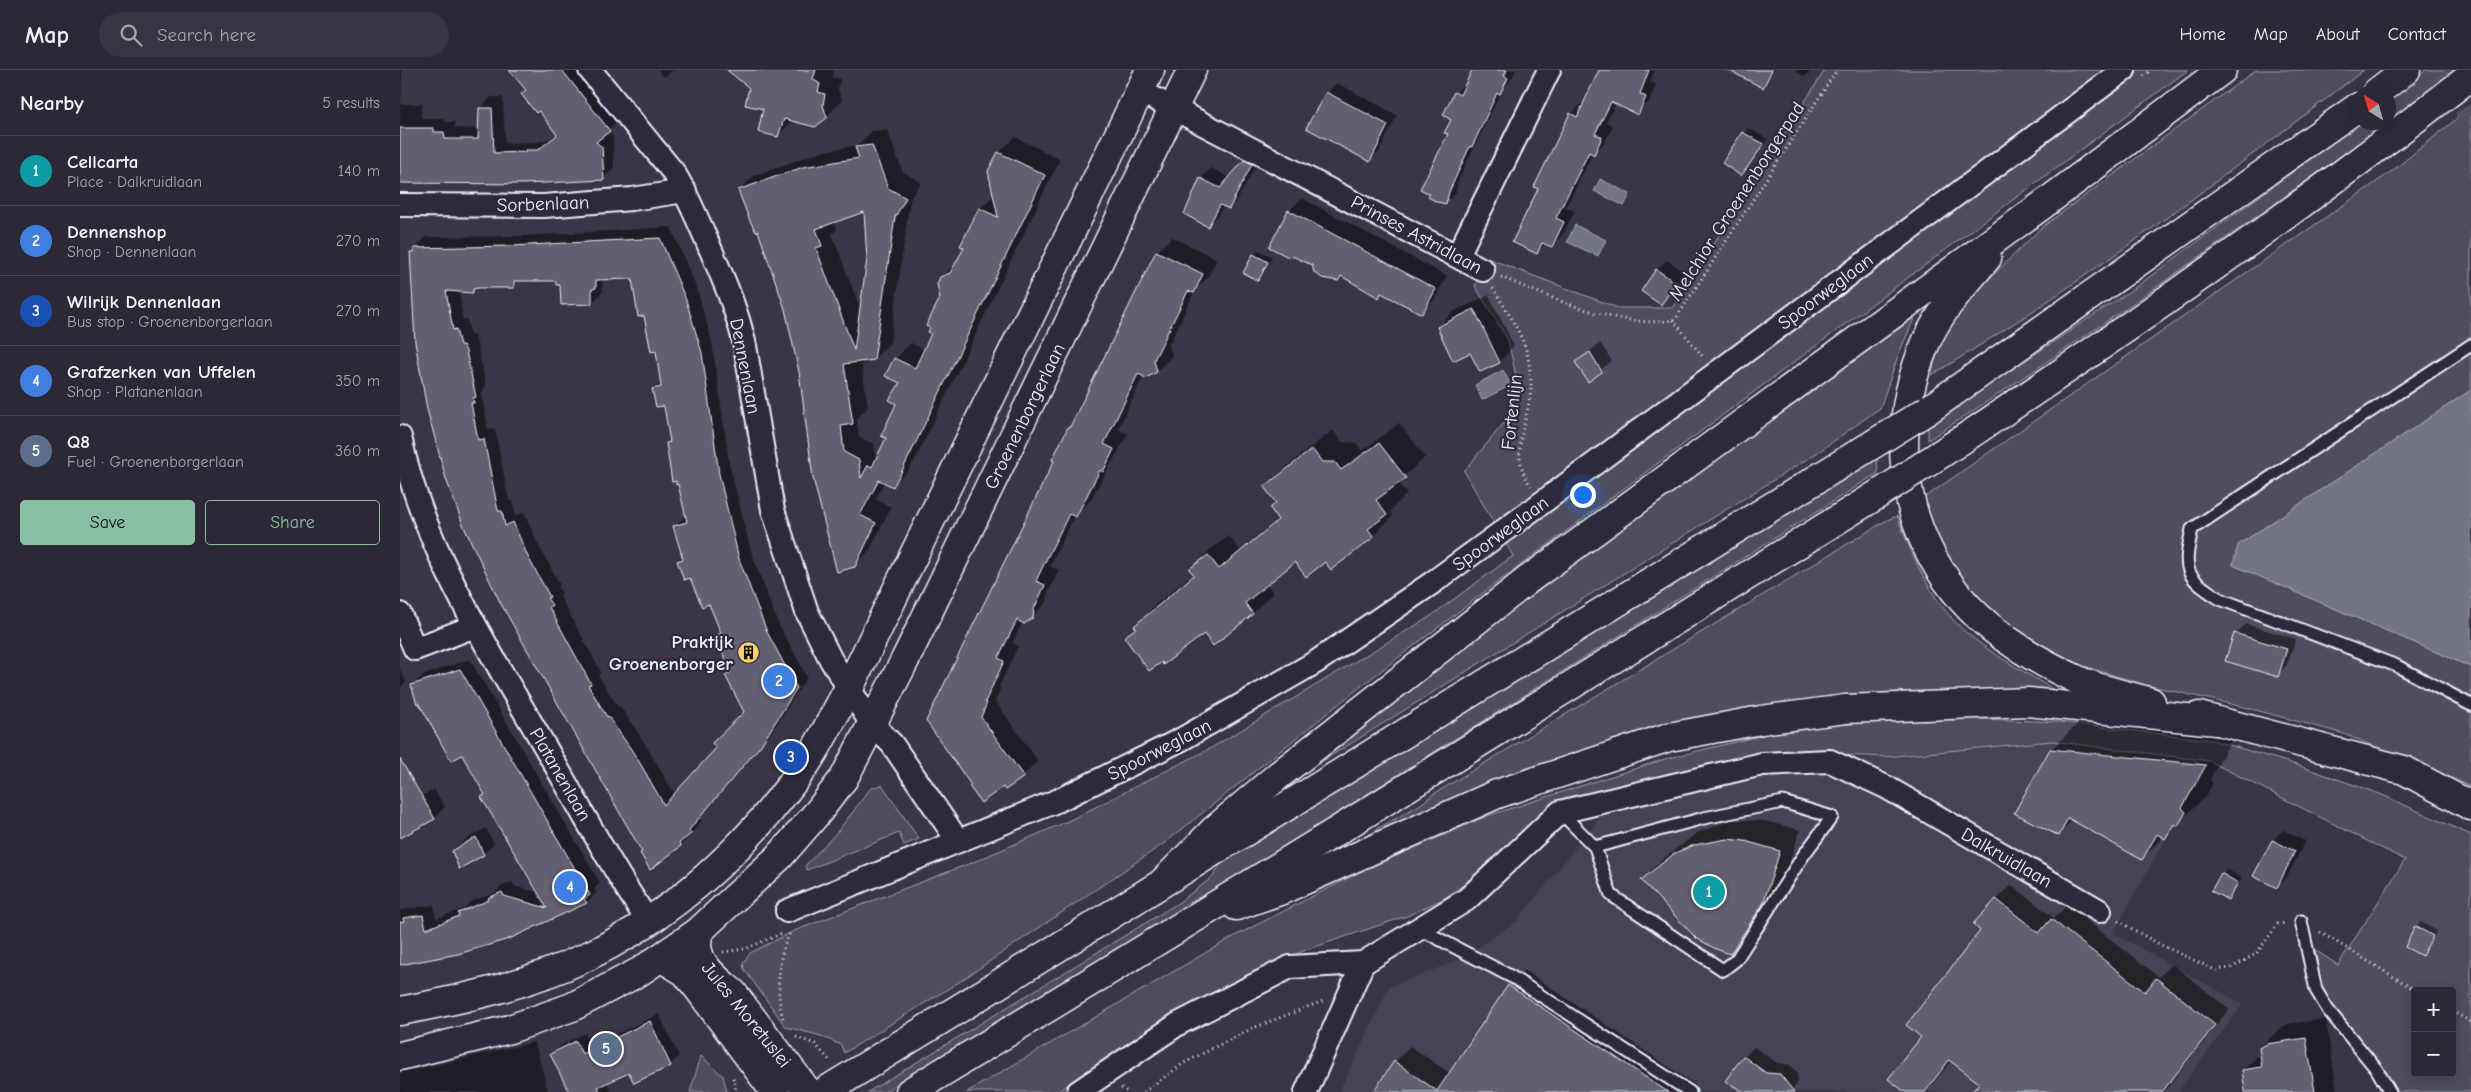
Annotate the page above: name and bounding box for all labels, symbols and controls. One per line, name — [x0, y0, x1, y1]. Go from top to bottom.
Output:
search box — [99, 12, 449, 57]
text: Map — [25, 21, 69, 49]
icon: search — [117, 21, 145, 49]
text: Search here — [157, 24, 256, 46]
text: Home — [2179, 24, 2226, 45]
text: Map — [2254, 24, 2288, 45]
text: About — [2316, 24, 2360, 45]
text: Contact — [2388, 24, 2446, 45]
north arrow — [2351, 85, 2396, 130]
text: Nearby — [20, 91, 84, 115]
text: 5 results — [322, 94, 380, 112]
street label: Melchior Groenenborgerpad — [1664, 98, 1809, 305]
text: Cellcarta — [67, 151, 138, 173]
text: 1 — [33, 162, 39, 180]
text: 140 m — [338, 162, 380, 180]
text: Place · Dalkruidlaan — [67, 173, 202, 191]
street label: Sorbenlaan — [496, 191, 590, 217]
street label: Prinses Astridlaan — [1347, 191, 1486, 279]
text: Dennenshop — [67, 221, 166, 243]
text: 2 — [32, 232, 40, 250]
text: 270 m — [336, 232, 380, 250]
text: Shop · Dennenlaan — [67, 243, 196, 261]
street label: Spoorweglaan — [1774, 249, 1877, 335]
text: Wilrijk Dennenlaan — [67, 291, 221, 313]
text: 3 — [32, 302, 40, 320]
text: 270 m — [336, 302, 380, 320]
text: Bus stop · Groenenborgerlaan — [67, 313, 273, 331]
street label: Dennenlaan — [725, 317, 765, 416]
street label: Groenenborgerlaan — [980, 340, 1070, 493]
text: Grafzerken van Uffelen — [67, 361, 256, 383]
text: 4 — [32, 372, 40, 390]
text: 350 m — [335, 372, 380, 390]
street label: Fortenlijn — [1497, 373, 1527, 451]
text: Shop · Platanenlaan — [67, 383, 203, 401]
text: Q8 — [67, 431, 90, 453]
text: 5 — [32, 442, 40, 460]
text: 360 m — [335, 442, 380, 460]
text: Fuel · Groenenborgerlaan — [67, 453, 244, 471]
your location — [1570, 482, 1596, 508]
street label: Spoorweglaan — [1448, 492, 1553, 576]
button: Save — [20, 500, 195, 545]
button: Share — [205, 500, 380, 545]
place label: Praktijk Groenenborger — [609, 631, 734, 675]
building icon: Praktijk Groenenborger — [737, 640, 761, 664]
pin: 2 — [763, 662, 795, 700]
street label: Spoorweglaan — [1104, 714, 1215, 785]
street label: Platanenlaan — [525, 724, 596, 825]
pin: 3 — [775, 738, 807, 776]
street label: Dalkruidlaan — [1957, 823, 2056, 893]
pin: 4 — [554, 868, 586, 906]
pin: 1 — [1693, 873, 1725, 911]
street label: Jules Moretuslei — [697, 957, 796, 1072]
map controls — [2411, 987, 2456, 1077]
button: + — [2411, 987, 2456, 1032]
pin: 5 — [590, 1030, 622, 1068]
button: − — [2411, 1032, 2456, 1077]

